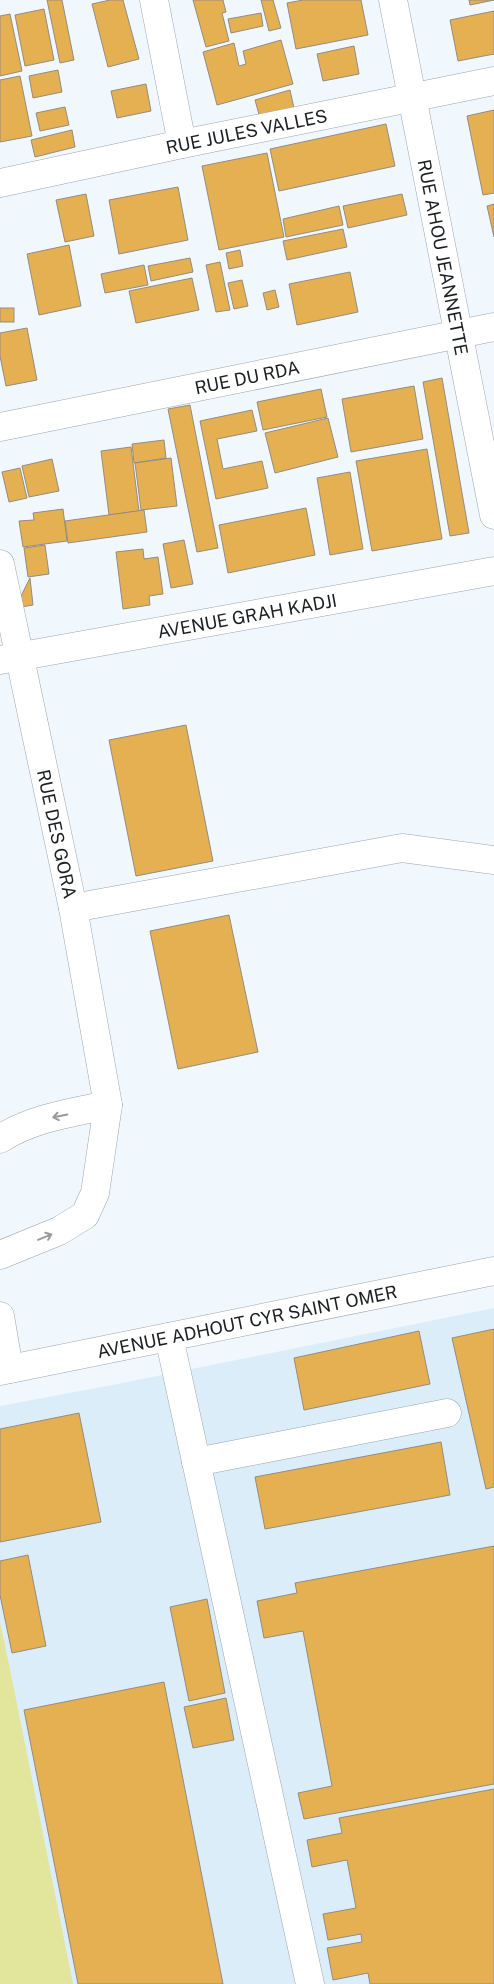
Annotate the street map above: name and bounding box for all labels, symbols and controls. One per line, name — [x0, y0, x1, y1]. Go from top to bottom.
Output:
street label: RUE JULES VALLES — [164, 104, 329, 158]
street label: RUE AHOU JEANNETTE — [414, 157, 473, 357]
street label: RUE DU RDA — [193, 356, 301, 398]
street label: AVENUE GRAH KADJI — [156, 589, 338, 642]
street label: RUE DES GORA — [33, 767, 81, 901]
one-way arrow — [53, 1112, 69, 1121]
one-way arrow — [37, 1231, 52, 1241]
street label: AVENUE ADHOUT CYR SAINT OMER — [95, 1280, 399, 1362]

